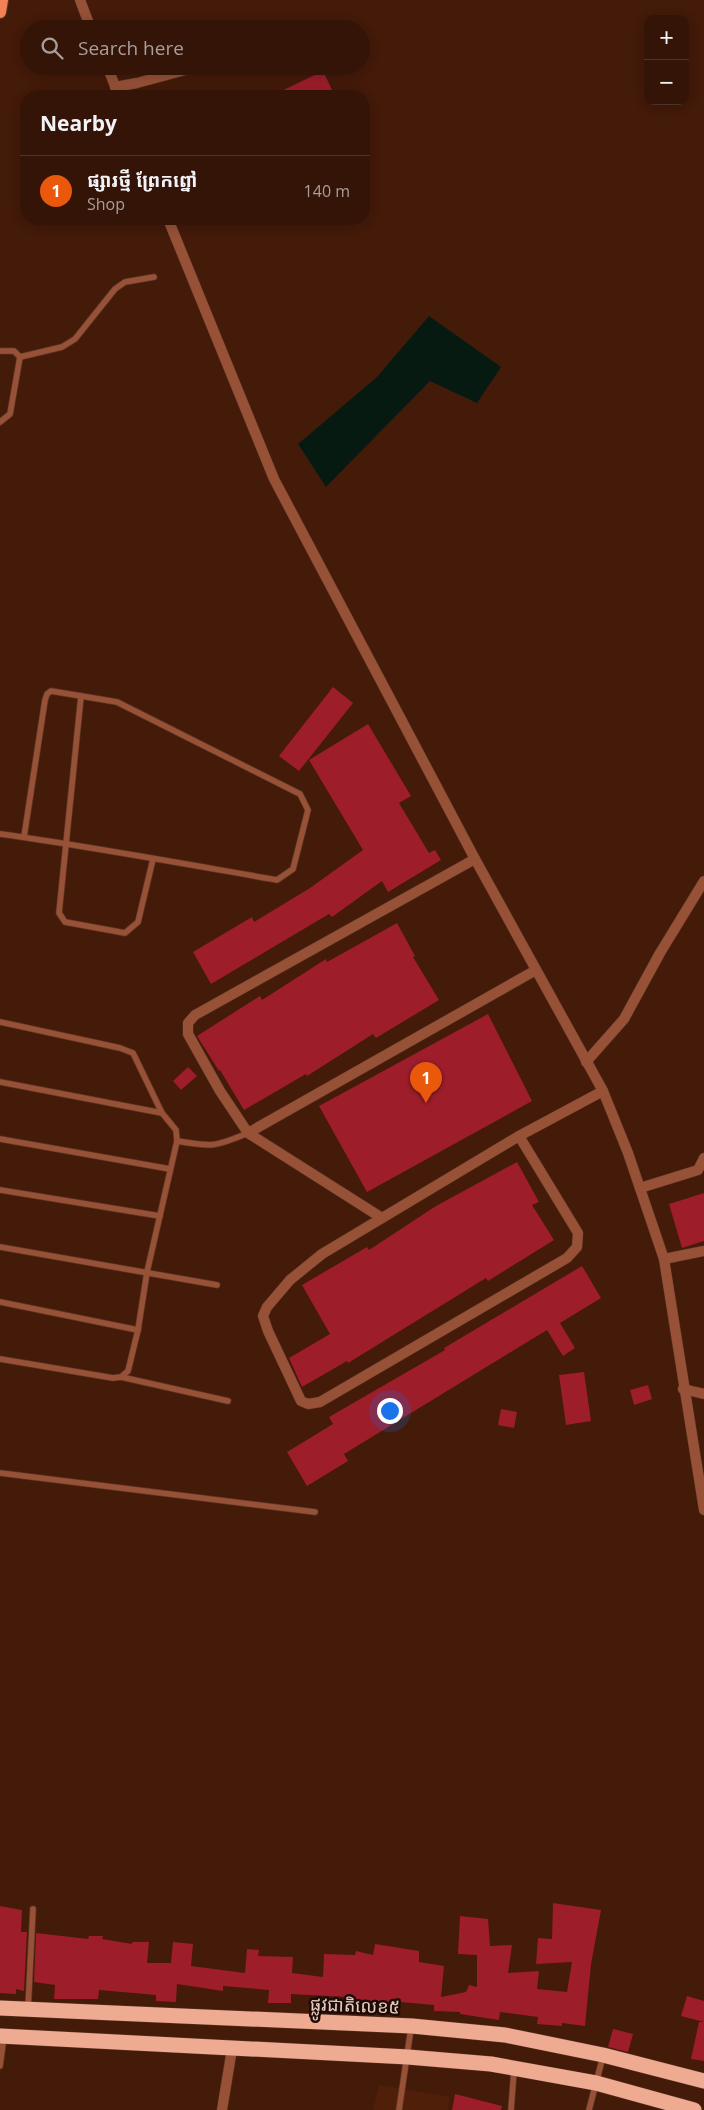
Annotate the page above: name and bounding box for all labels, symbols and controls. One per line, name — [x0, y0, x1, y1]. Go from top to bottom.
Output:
map controls — [644, 15, 689, 105]
button: + — [644, 15, 689, 60]
search box — [20, 20, 370, 75]
icon: search — [38, 34, 66, 62]
text: Search here — [78, 35, 184, 61]
button: − — [644, 60, 689, 105]
text: Nearby — [40, 109, 117, 137]
text: ផ្សារថ្មី ព្រែកព្នៅ — [87, 167, 197, 193]
text: 1 — [51, 180, 61, 202]
text: 140 m — [304, 180, 350, 202]
text: Shop — [87, 193, 125, 215]
pin: 1 — [410, 1062, 442, 1103]
your location — [377, 1398, 403, 1424]
street label: ផ្លូវជាតិលេខ៥ — [309, 1991, 400, 2024]

